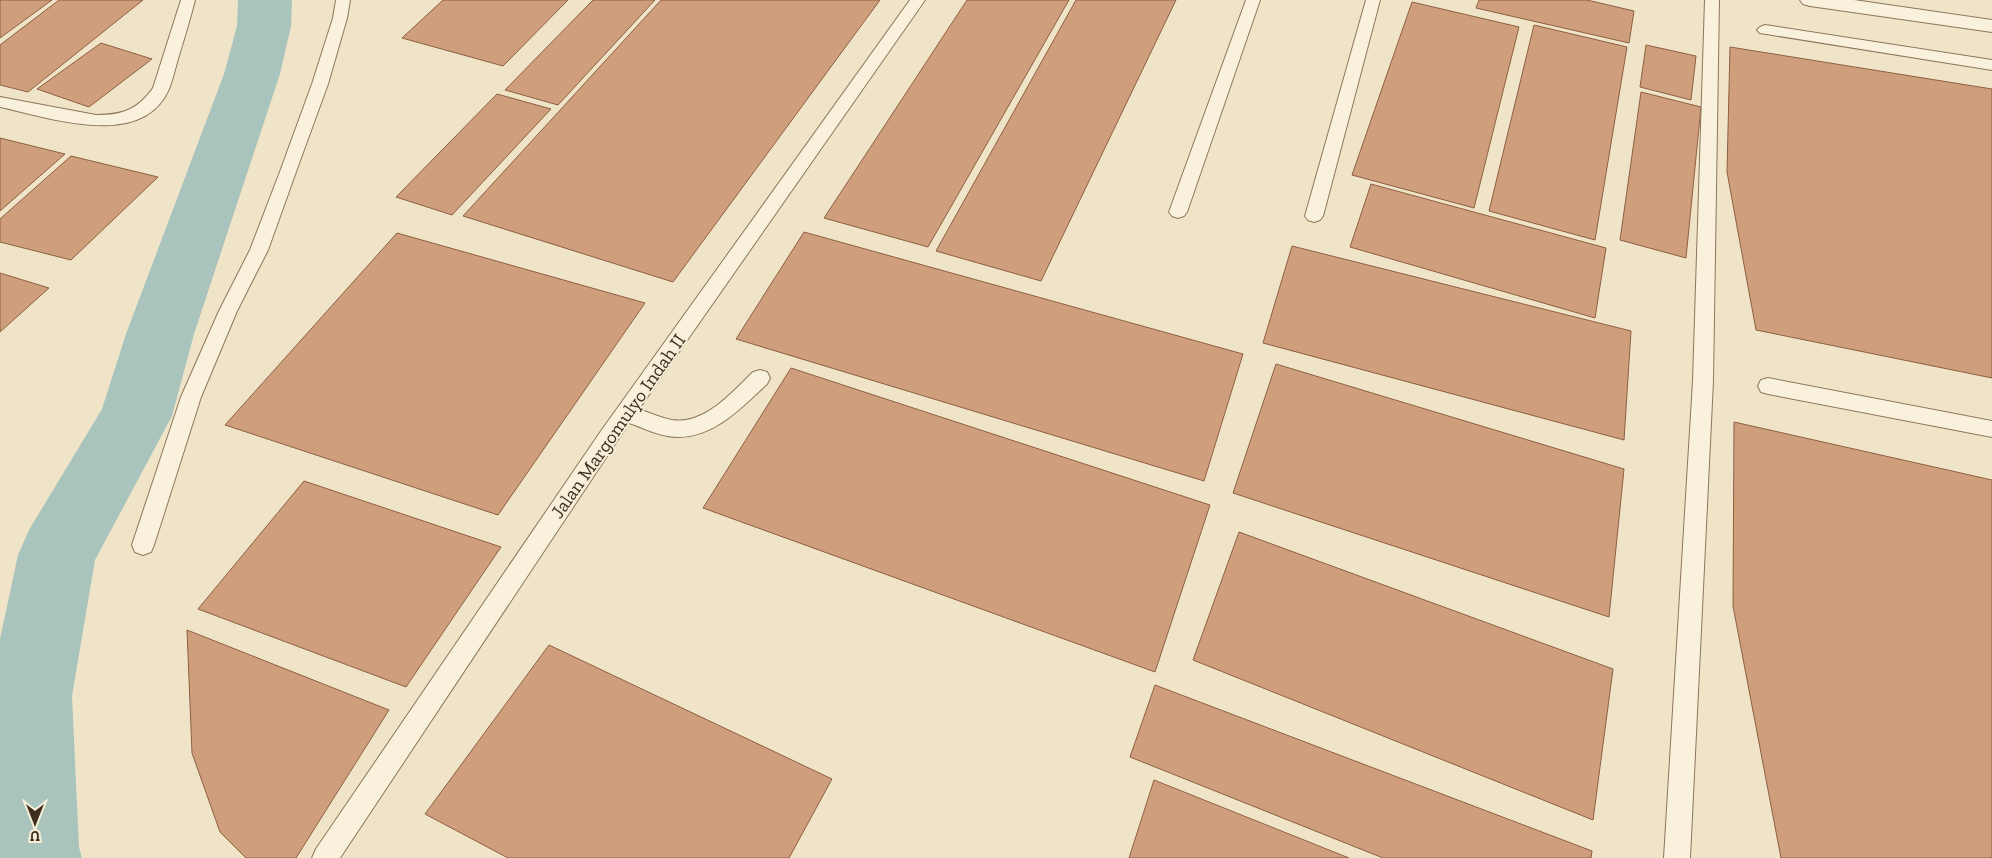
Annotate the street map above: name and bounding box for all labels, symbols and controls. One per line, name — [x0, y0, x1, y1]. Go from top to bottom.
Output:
street label: Jalan Margomulyo Indah II — [546, 329, 690, 523]
north arrow — [10, 798, 60, 848]
text: U — [30, 827, 40, 844]

